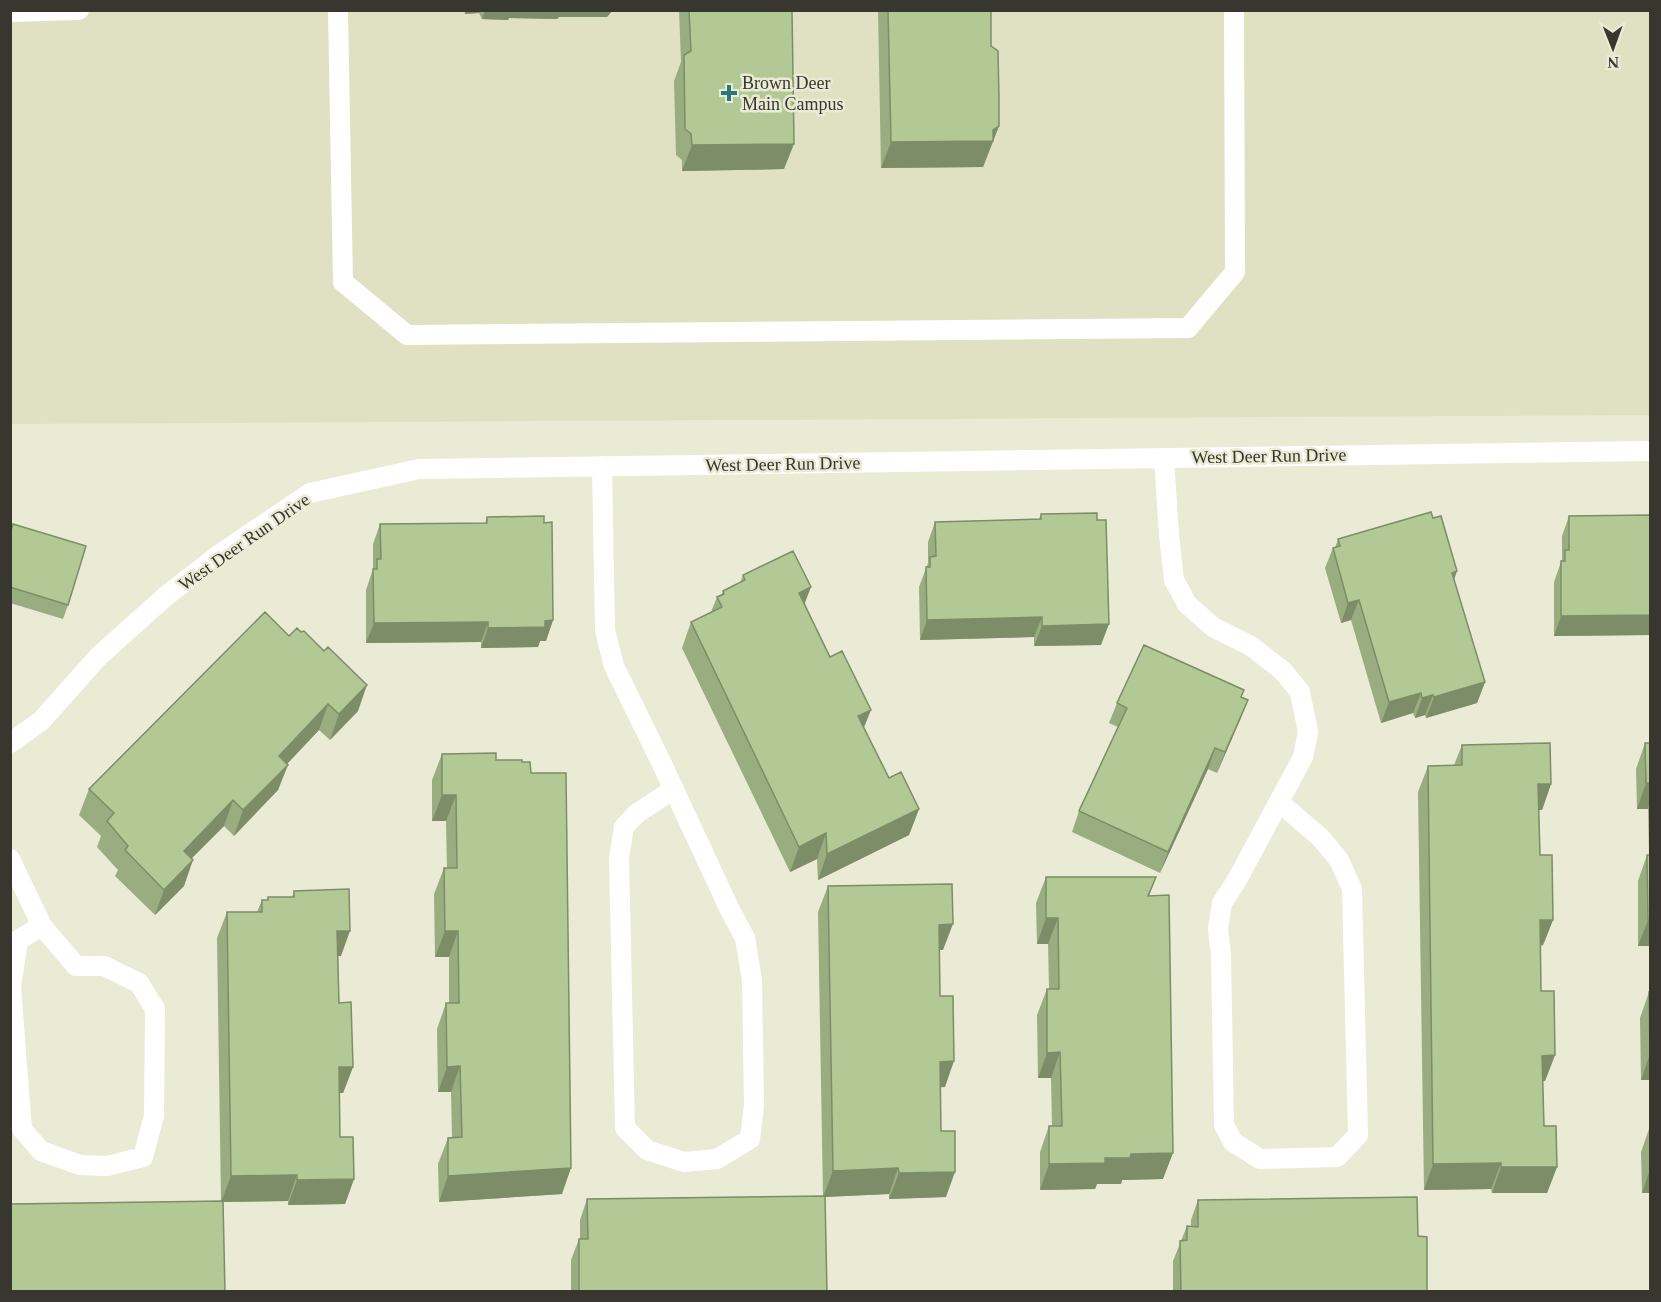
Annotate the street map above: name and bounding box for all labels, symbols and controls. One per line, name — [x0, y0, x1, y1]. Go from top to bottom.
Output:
north arrow — [1583, 18, 1643, 78]
text: N — [1607, 54, 1619, 71]
place label: Brown Deer Main Campus — [742, 73, 844, 114]
marker: Brown Deer Main Campus — [720, 84, 738, 102]
street label: West Deer Run Drive — [1191, 445, 1347, 467]
street label: West Deer Run Drive — [705, 453, 861, 475]
street label: West Deer Run Drive — [175, 489, 313, 595]

